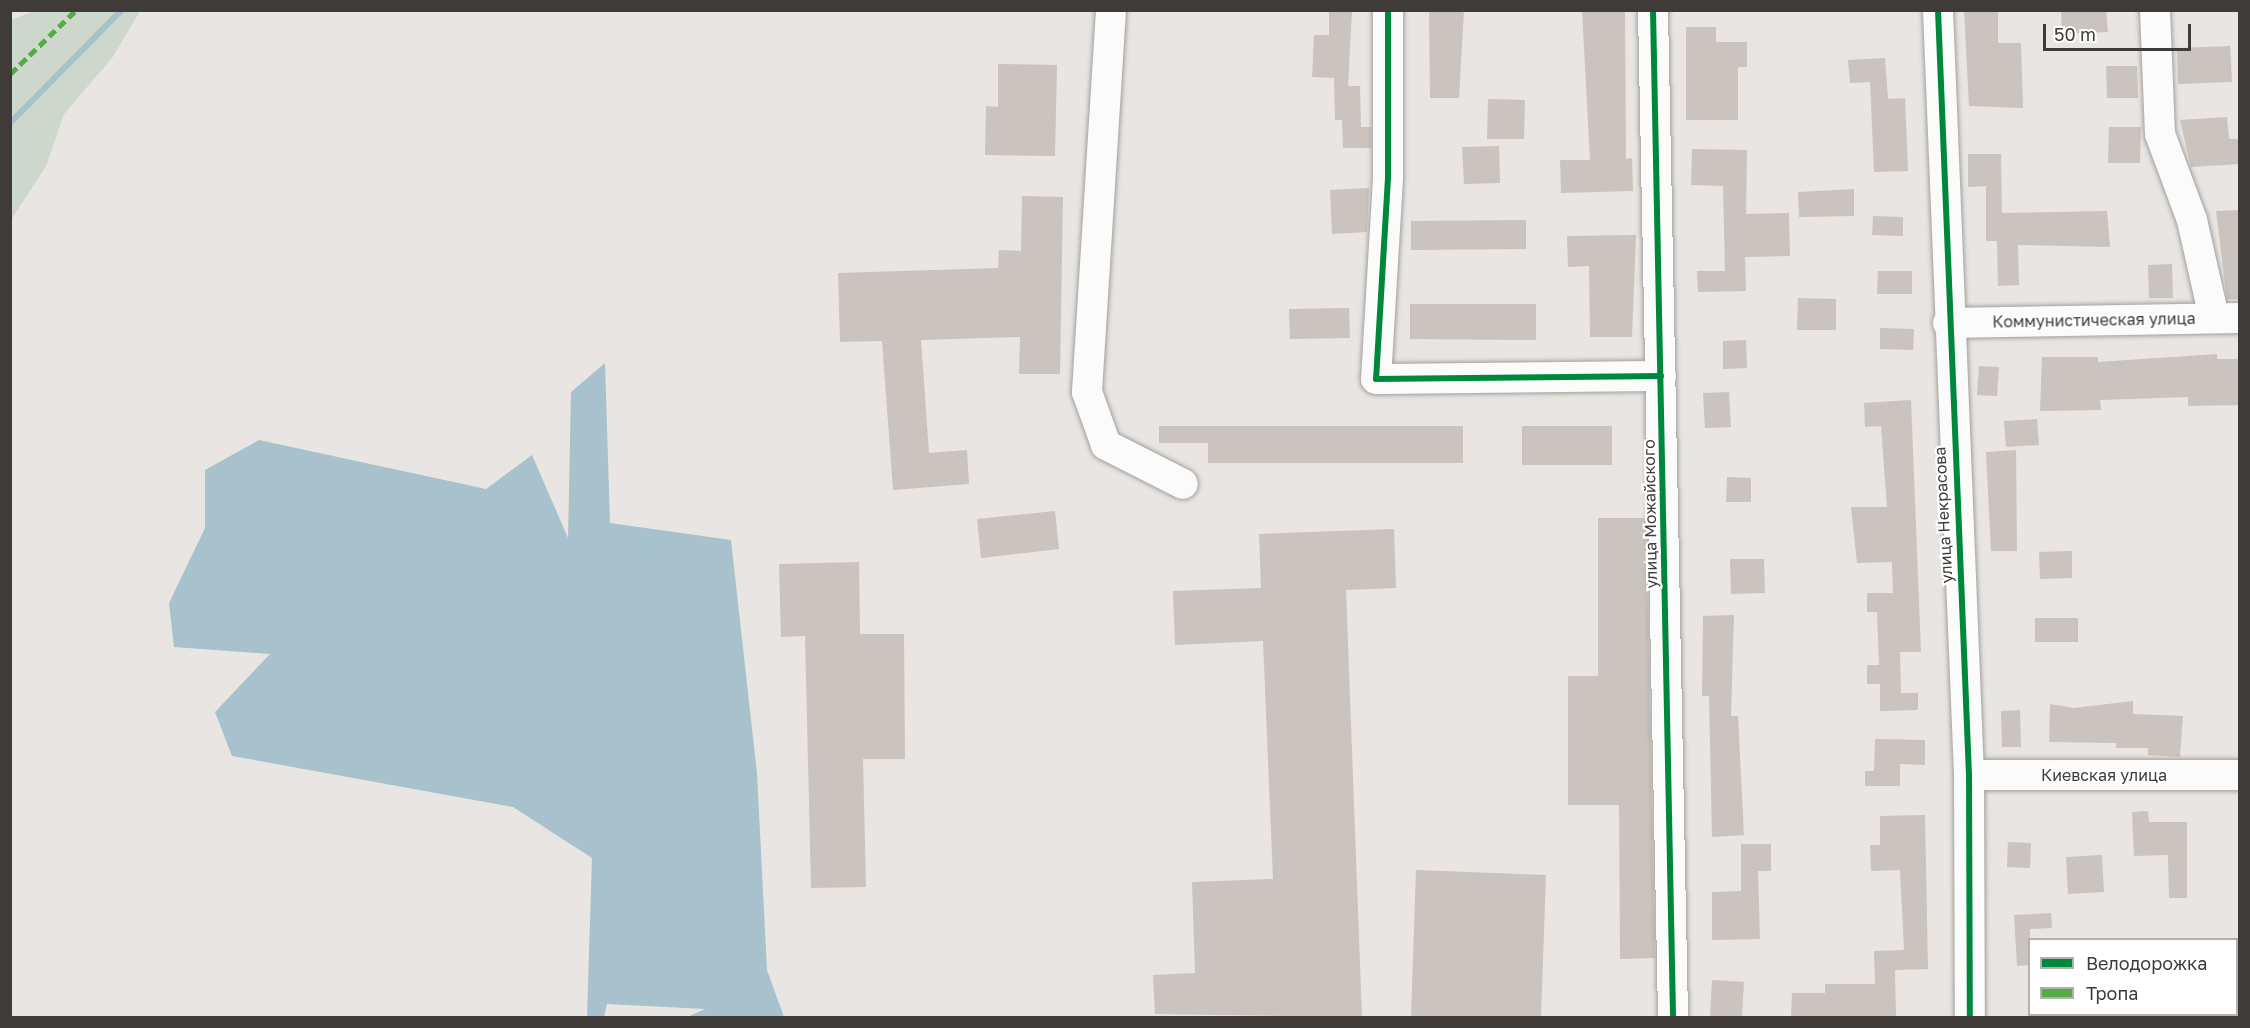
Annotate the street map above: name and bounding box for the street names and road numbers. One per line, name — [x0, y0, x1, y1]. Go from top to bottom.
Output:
street label: Коммунистическая улица — [1992, 309, 2196, 331]
street label: улица Можайского — [1639, 439, 1661, 589]
street label: улица Некрасова — [1930, 446, 1956, 584]
street label: Киевская улица — [2041, 765, 2167, 785]

